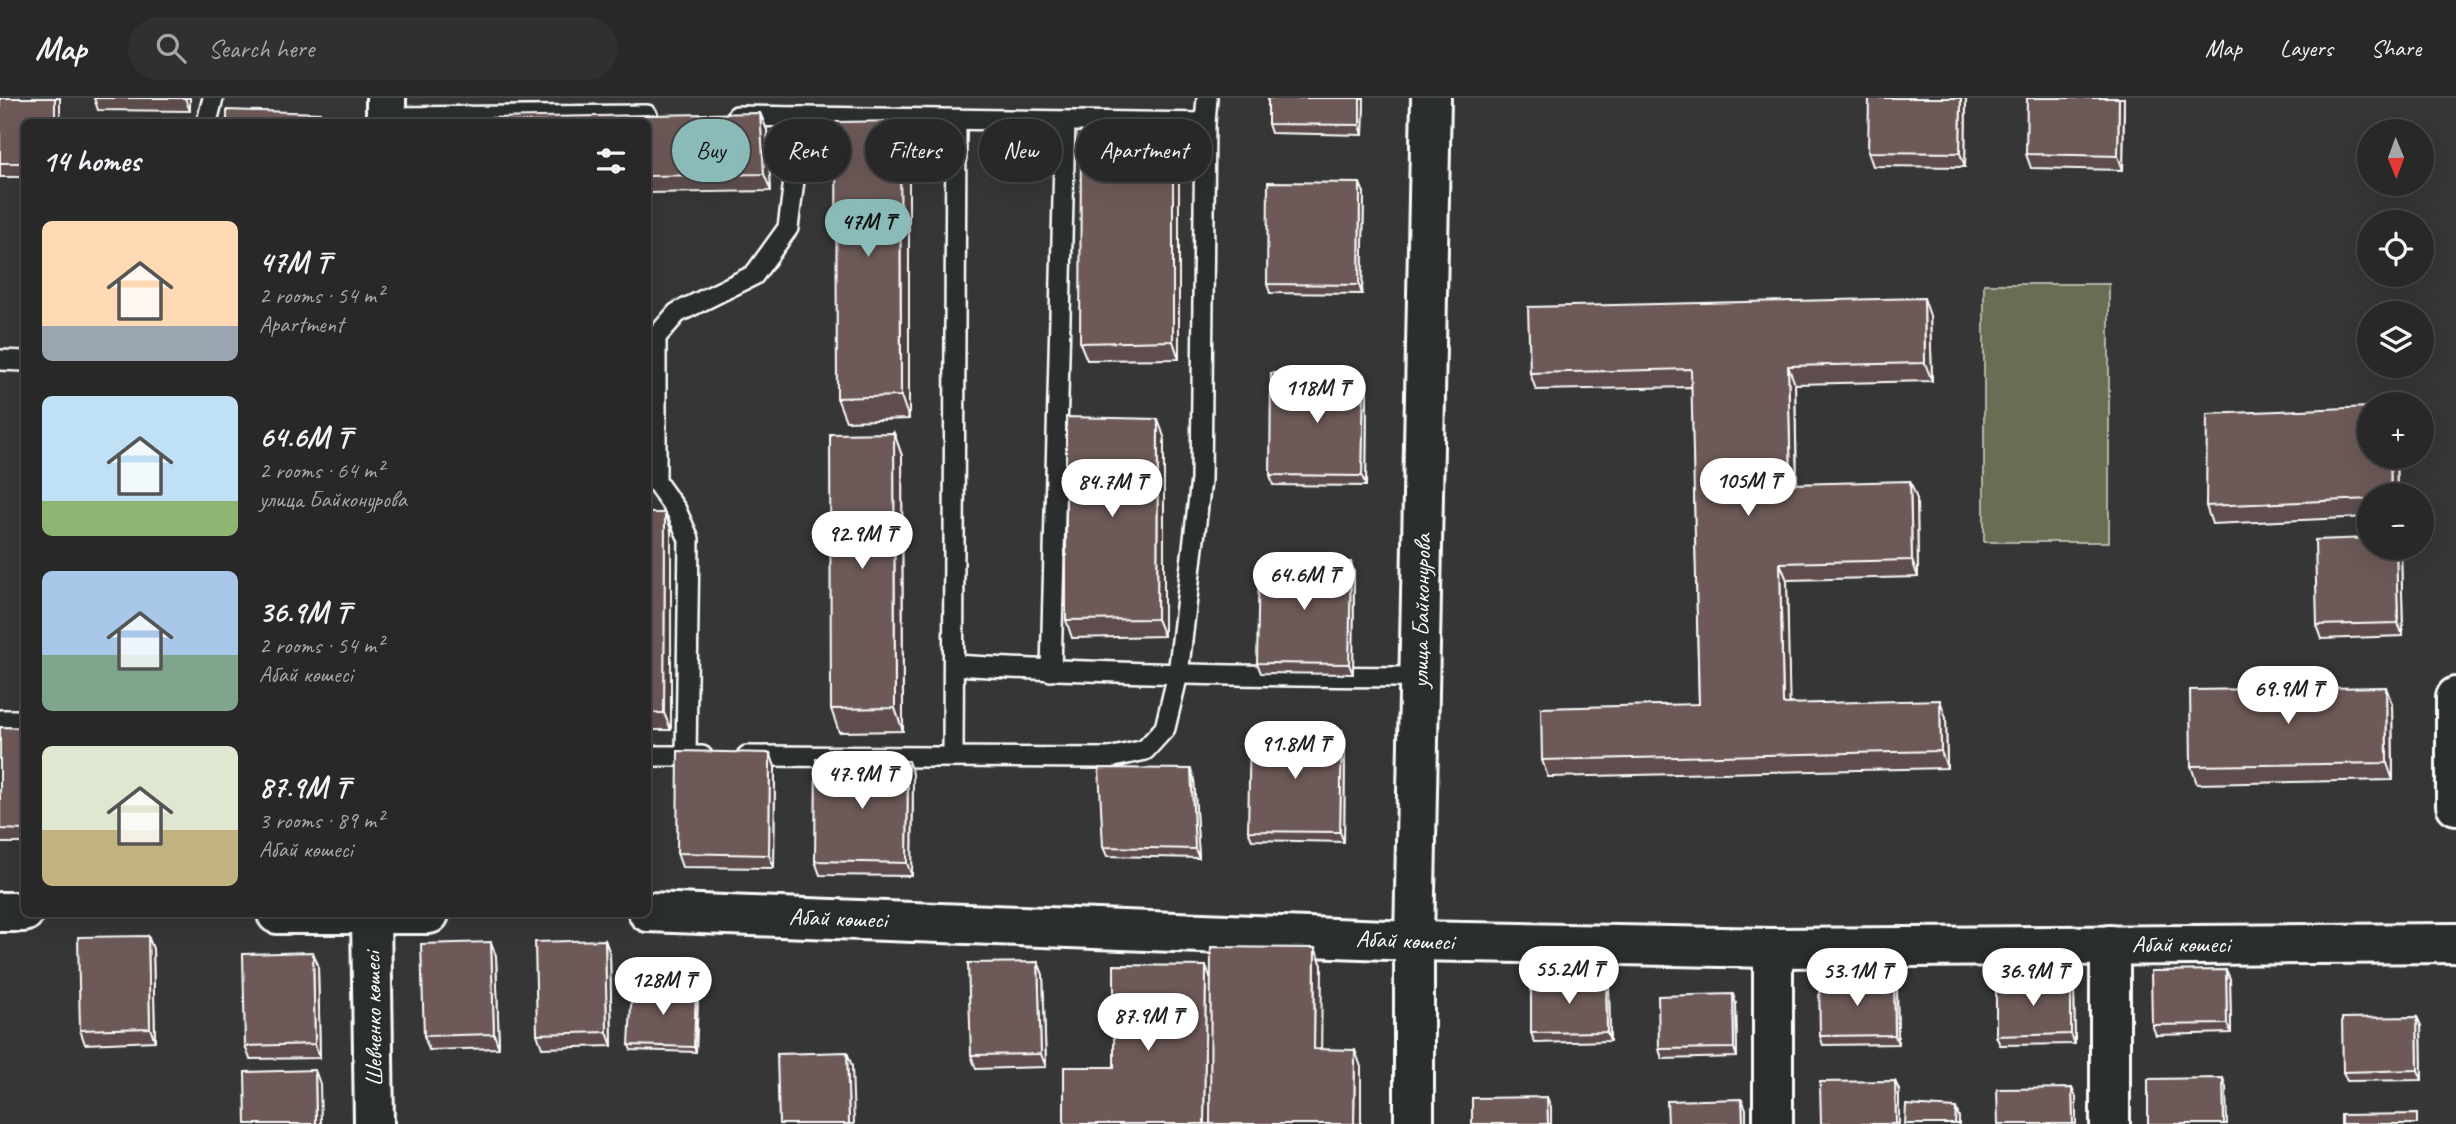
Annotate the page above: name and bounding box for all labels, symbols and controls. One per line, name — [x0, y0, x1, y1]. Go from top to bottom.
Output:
search box — [128, 17, 618, 80]
text: Map — [35, 27, 86, 69]
icon: search — [152, 29, 190, 67]
text: Search here — [208, 32, 314, 65]
text: Map — [2205, 33, 2242, 63]
text: Layers — [2280, 33, 2333, 63]
text: Share — [2371, 33, 2421, 63]
chip: Buy — [672, 119, 750, 182]
chip: Rent — [764, 119, 851, 182]
chip: Filters — [865, 119, 965, 182]
chip: New — [979, 119, 1062, 182]
chip: Apartment — [1076, 119, 1212, 182]
north arrow — [2357, 119, 2434, 196]
map controls — [2357, 119, 2434, 560]
text: 14 homes — [42, 142, 140, 180]
icon: filters — [592, 142, 630, 180]
pin: 47M ₸ — [819, 200, 917, 259]
text: 47M ₸ — [841, 207, 895, 236]
button: locate — [2357, 210, 2434, 287]
text: 47M ₸ — [259, 243, 330, 281]
icon: home — [98, 249, 182, 333]
text: 2 rooms · 54 m² — [259, 281, 383, 310]
button: layers — [2357, 301, 2434, 378]
text: Apartment — [259, 310, 344, 339]
pin: 118M ₸ — [1260, 366, 1374, 425]
text: 118M ₸ — [1285, 373, 1349, 402]
button: + — [2357, 392, 2434, 469]
text: 64.6M ₸ — [259, 418, 350, 456]
icon: home — [98, 424, 182, 508]
text: 2 rooms · 64 m² — [259, 456, 383, 485]
pin: 105M ₸ — [1691, 458, 1805, 518]
pin: 84.7M ₸ — [1047, 460, 1177, 519]
text: 105M ₸ — [1716, 466, 1780, 495]
text: 84.7M ₸ — [1077, 467, 1147, 496]
button: − — [2357, 483, 2434, 560]
text: улица Байконурова — [259, 485, 407, 514]
pin: 92.9M ₸ — [797, 512, 927, 571]
text: 92.9M ₸ — [828, 519, 896, 548]
street label: улица Байконурова — [1405, 532, 1437, 690]
pin: 64.6M ₸ — [1239, 552, 1369, 612]
text: 64.6M ₸ — [1269, 560, 1339, 589]
text: 36.9M ₸ — [259, 593, 349, 631]
icon: home — [98, 599, 182, 683]
text: 2 rooms · 54 m² — [259, 631, 383, 660]
text: Абай көшесі — [259, 660, 353, 689]
pin: 69.9M ₸ — [2223, 666, 2353, 726]
text: 69.9M ₸ — [2253, 674, 2323, 703]
pin: 91.8M ₸ — [1230, 722, 1360, 781]
text: 91.8M ₸ — [1261, 729, 1329, 758]
pin: 47.9M ₸ — [797, 752, 927, 811]
text: 47.9M ₸ — [828, 759, 896, 788]
text: 87.9M ₸ — [259, 768, 349, 806]
icon: home — [98, 774, 182, 858]
text: 3 rooms · 89 m² — [259, 806, 383, 835]
text: Абай көшесі — [259, 835, 353, 864]
street label: Абай көшесі — [789, 901, 890, 935]
street label: Абай көшесі — [1356, 923, 1457, 957]
street label: Абай көшесі — [2132, 929, 2232, 959]
pin: 55.2M ₸ — [1504, 946, 1634, 1006]
pin: 53.1M ₸ — [1792, 948, 1922, 1008]
pin: 36.9M ₸ — [1968, 948, 2098, 1008]
street label: Шевченко көшесі — [357, 949, 389, 1087]
text: 55.2M ₸ — [1535, 954, 1603, 983]
text: 53.1M ₸ — [1823, 956, 1891, 985]
text: 36.9M ₸ — [1998, 956, 2068, 985]
pin: 128M ₸ — [606, 958, 720, 1017]
text: 128M ₸ — [631, 965, 695, 994]
pin: 87.9M ₸ — [1083, 993, 1213, 1053]
text: 87.9M ₸ — [1114, 1001, 1182, 1030]

